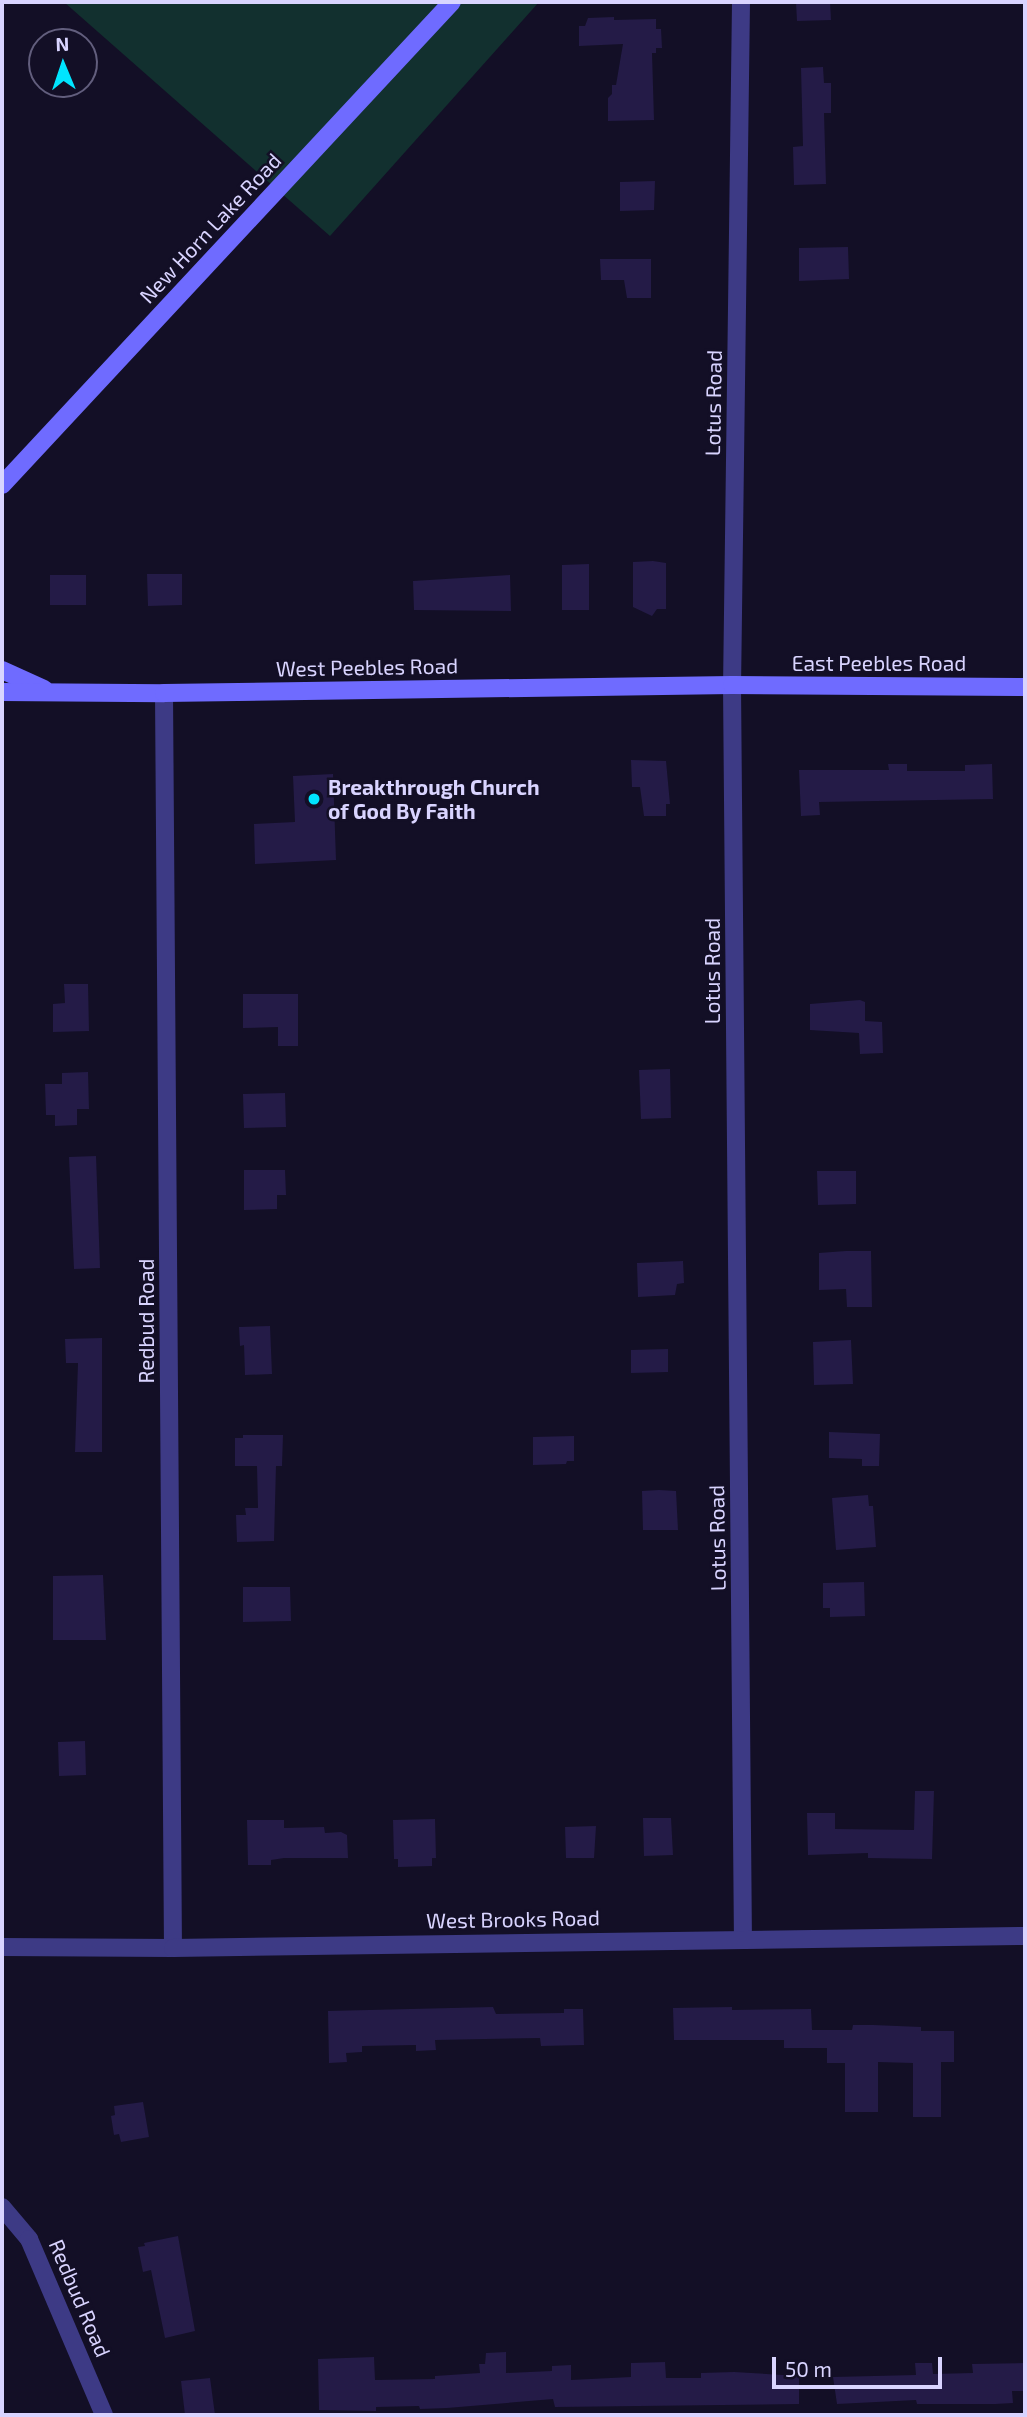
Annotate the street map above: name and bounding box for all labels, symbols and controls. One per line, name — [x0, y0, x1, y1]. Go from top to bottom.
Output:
north arrow — [28, 28, 98, 98]
text: N — [55, 32, 70, 55]
street label: New Horn Lake Road — [134, 148, 286, 308]
street label: Lotus Road — [699, 350, 727, 456]
street label: East Peebles Road — [792, 650, 966, 676]
street label: West Peebles Road — [276, 653, 458, 681]
place label: Breakthrough Church of God By Faith — [328, 774, 540, 824]
marker: Breakthrough Church of God By Faith — [306, 791, 322, 807]
street label: Lotus Road — [699, 918, 725, 1024]
street label: Redbud Road — [133, 1258, 159, 1384]
street label: Lotus Road — [703, 1485, 731, 1591]
street label: West Brooks Road — [426, 1905, 600, 1933]
street label: Redbud Road — [44, 2235, 116, 2361]
scale bar — [775, 2344, 945, 2388]
text: 50 m — [785, 2356, 832, 2381]

